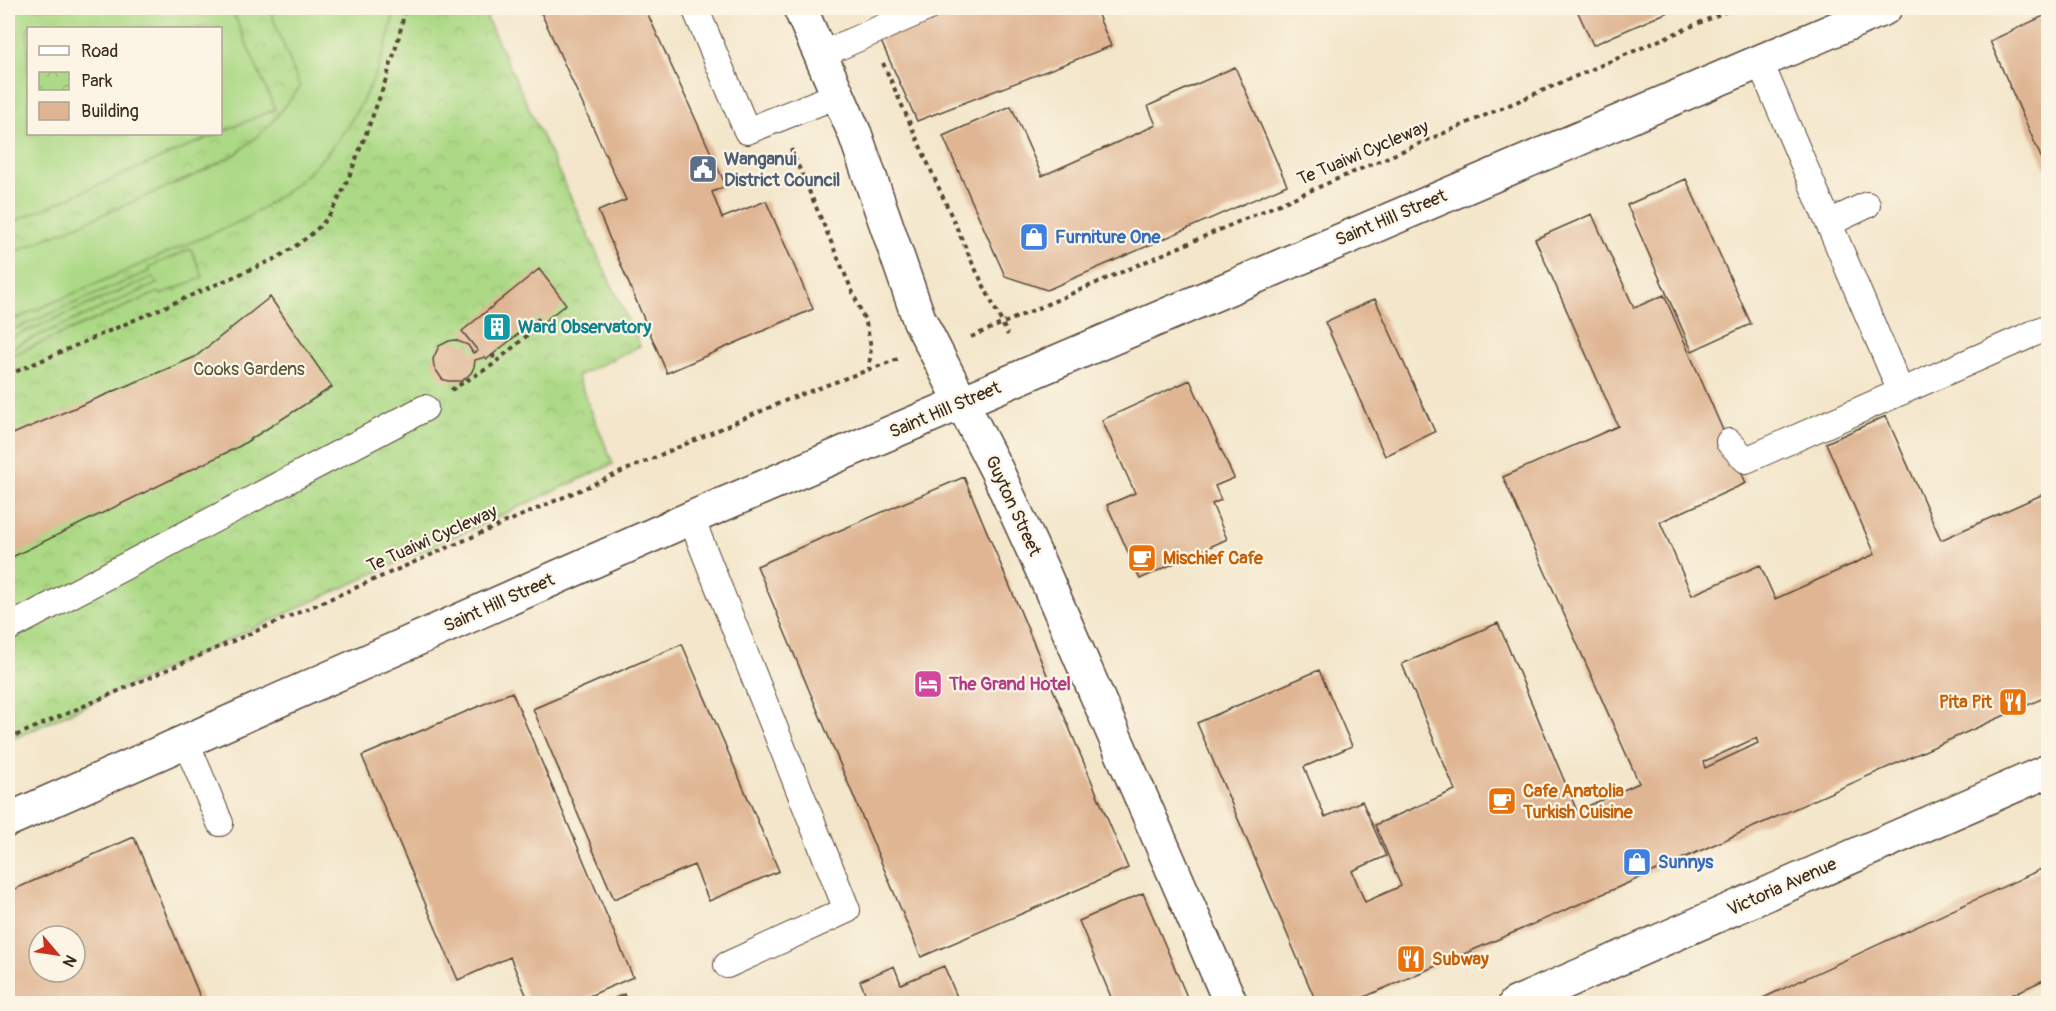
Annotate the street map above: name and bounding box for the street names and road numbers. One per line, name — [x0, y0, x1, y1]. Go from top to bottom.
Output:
street label: Te Tuaiwi Cycleway — [1294, 115, 1432, 191]
street label: Saint Hill Street — [1332, 184, 1451, 252]
street label: Saint Hill Street — [886, 376, 1005, 444]
street label: Guyton Street — [980, 452, 1047, 561]
street label: Te Tuaiwi Cycleway — [363, 500, 501, 578]
street label: Saint Hill Street — [440, 568, 559, 638]
street label: Victoria Avenue — [1724, 853, 1840, 921]

